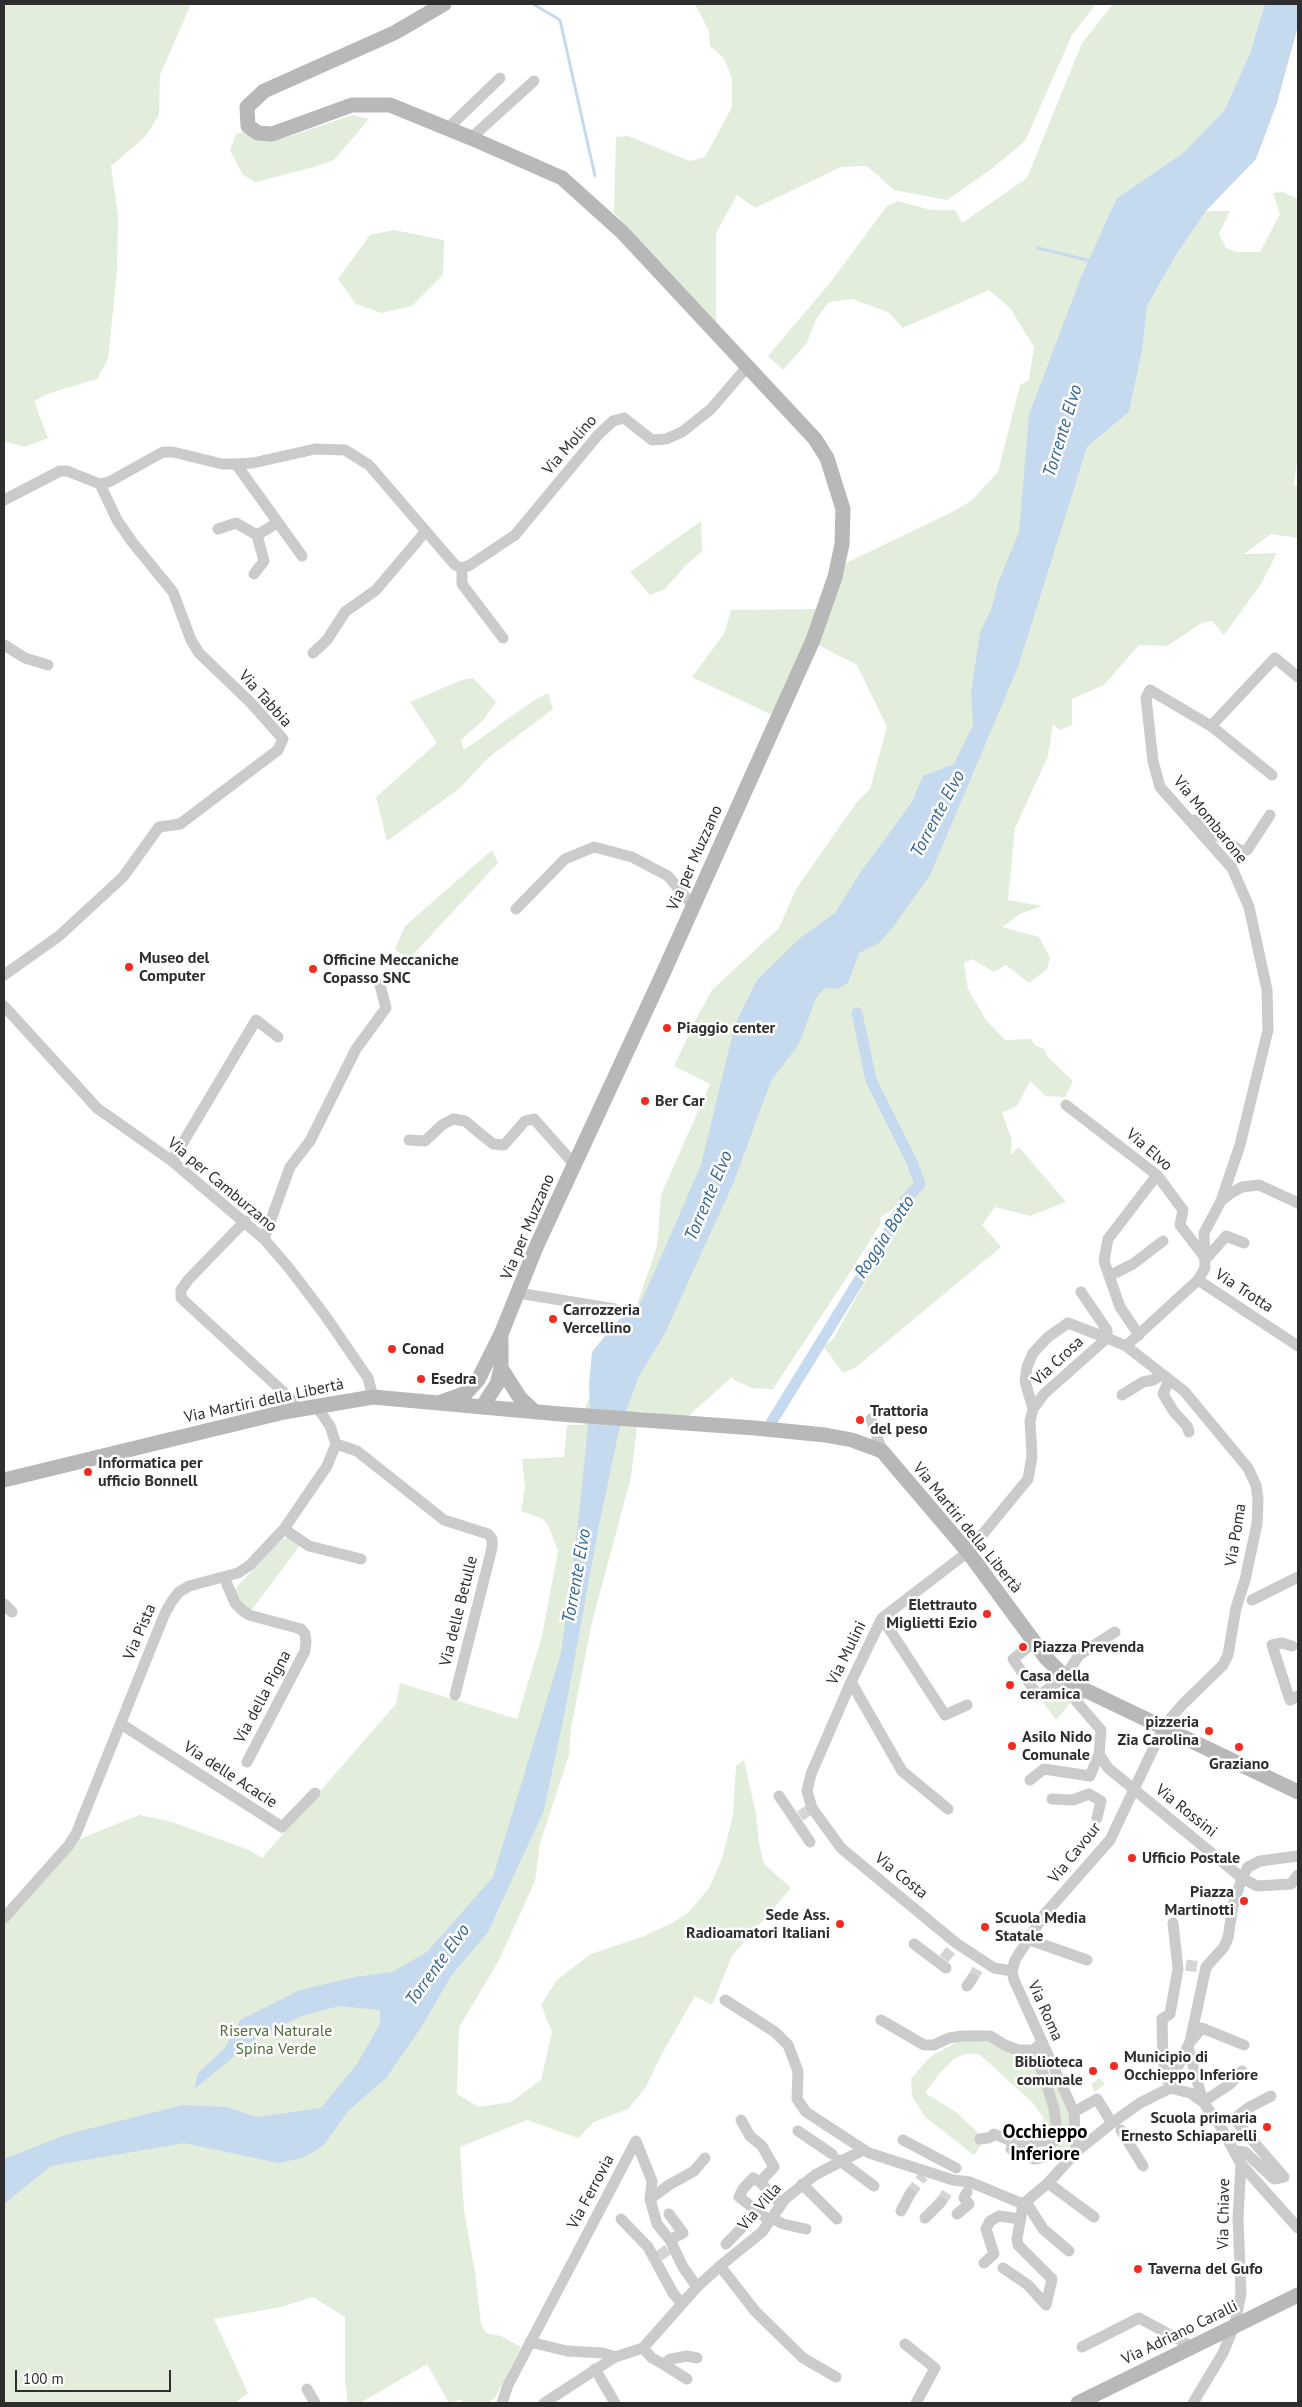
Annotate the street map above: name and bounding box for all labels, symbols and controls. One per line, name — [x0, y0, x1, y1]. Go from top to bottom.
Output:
water label: Torrente Elvo — [1039, 382, 1087, 480]
street label: Via Molino — [539, 411, 601, 479]
street label: Via Tabbia — [234, 666, 296, 732]
water label: Torrente Elvo — [906, 767, 970, 861]
street label: Via Mombarone — [1169, 772, 1251, 868]
street label: Via per Muzzano — [663, 803, 727, 913]
place label: Museo del Computer — [139, 948, 209, 986]
place label: Officine Meccaniche Copasso SNC — [323, 950, 459, 988]
marker: Museo del Computer — [123, 961, 135, 973]
marker: Officine Meccaniche Copasso SNC — [307, 963, 319, 975]
place label: Piaggio center — [677, 1018, 775, 1038]
marker: Piaggio center — [661, 1022, 673, 1034]
place label: Ber Car — [655, 1091, 705, 1111]
marker: Ber Car — [639, 1095, 651, 1107]
street label: Via Elvo — [1122, 1125, 1176, 1175]
street label: Via per Camburzano — [163, 1134, 281, 1236]
water label: Torrente Elvo — [680, 1148, 738, 1244]
street label: Via per Muzzano — [497, 1171, 559, 1283]
water label: Roggia Botto — [850, 1192, 920, 1282]
street label: Via Trotta — [1211, 1265, 1277, 1317]
place label: Carrozzeria Vercellino — [563, 1300, 640, 1338]
marker: Carrozzeria Vercellino — [547, 1313, 559, 1325]
street label: Via Crosa — [1028, 1332, 1088, 1390]
place label: Conad — [402, 1339, 444, 1359]
marker: Conad — [386, 1343, 398, 1355]
place label: Esedra — [431, 1369, 476, 1389]
marker: Esedra — [415, 1373, 427, 1385]
street label: Via Martiri della Libertà — [182, 1375, 346, 1427]
place label: Trattoria del peso — [870, 1401, 928, 1439]
marker: Trattoria del peso — [854, 1414, 866, 1426]
place label: Informatica per ufficio Bonnell — [98, 1453, 203, 1491]
street label: Via Martiri della Libertà — [908, 1459, 1026, 1597]
marker: Informatica per ufficio Bonnell — [82, 1466, 94, 1478]
street label: Via Poma — [1222, 1502, 1250, 1568]
water label: Torrente Elvo — [558, 1527, 596, 1625]
street label: Via delle Betulle — [436, 1554, 482, 1668]
place label: Elettrauto Miglietti Ezio — [886, 1595, 977, 1633]
street label: Via Pista — [120, 1601, 160, 1663]
marker: Elettrauto Miglietti Ezio — [981, 1608, 993, 1620]
street label: Via Mulini — [823, 1618, 871, 1688]
place label: Piazza Prevenda — [1033, 1637, 1144, 1657]
marker: Piazza Prevenda — [1017, 1641, 1029, 1653]
street label: Via della Pigna — [230, 1647, 296, 1747]
place label: Casa della ceramica — [1020, 1666, 1090, 1704]
marker: Casa della ceramica — [1004, 1679, 1016, 1691]
place label: pizzeria Zia Carolina — [1118, 1712, 1199, 1750]
marker: pizzeria Zia Carolina — [1203, 1725, 1215, 1737]
place label: Asilo Nido Comunale — [1022, 1727, 1092, 1765]
street label: Via delle Acacie — [179, 1738, 281, 1812]
marker: Asilo Nido Comunale — [1006, 1740, 1018, 1752]
marker: Graziano — [1233, 1741, 1245, 1753]
place label: Graziano — [1209, 1754, 1269, 1774]
street label: Via Rossini — [1151, 1780, 1221, 1842]
street label: Via Cavour — [1045, 1819, 1105, 1887]
place label: Ufficio Postale — [1142, 1848, 1240, 1868]
street label: Via Costa — [871, 1849, 931, 1903]
marker: Ufficio Postale — [1126, 1852, 1138, 1864]
place label: Piazza Martinotti — [1165, 1882, 1234, 1920]
marker: Piazza Martinotti — [1238, 1895, 1250, 1907]
place label: Sede Ass. Radioamatori Italiani — [686, 1905, 830, 1943]
place label: Scuola Media Statale — [995, 1908, 1086, 1946]
marker: Sede Ass. Radioamatori Italiani — [834, 1918, 846, 1930]
water label: Torrente Elvo — [401, 1920, 475, 2010]
marker: Scuola Media Statale — [979, 1921, 991, 1933]
street label: Via Roma — [1023, 1978, 1067, 2044]
park label: Riserva Naturale Spina Verde — [220, 2021, 332, 2059]
place label: Municipio di Occhieppo Inferiore — [1124, 2047, 1258, 2085]
place label: Biblioteca comunale — [1015, 2052, 1083, 2090]
marker: Municipio di Occhieppo Inferiore — [1108, 2060, 1120, 2072]
marker: Biblioteca comunale — [1087, 2065, 1099, 2077]
place label: Scuola primaria Ernesto Schiaparelli — [1121, 2108, 1257, 2146]
marker: Scuola primaria Ernesto Schiaparelli — [1261, 2121, 1273, 2133]
district label: Occhieppo Inferiore — [1003, 2122, 1087, 2166]
street label: Via Ferrovia — [563, 2152, 619, 2232]
street label: Via Chiave — [1214, 2178, 1234, 2250]
street label: Via Villa — [734, 2179, 786, 2235]
place label: Taverna del Gufo — [1148, 2259, 1263, 2279]
marker: Taverna del Gufo — [1132, 2263, 1144, 2275]
street label: Via Adriano Caralli — [1119, 2297, 1241, 2369]
scale bar — [18, 2360, 174, 2392]
text: 100 m — [23, 2369, 64, 2388]

